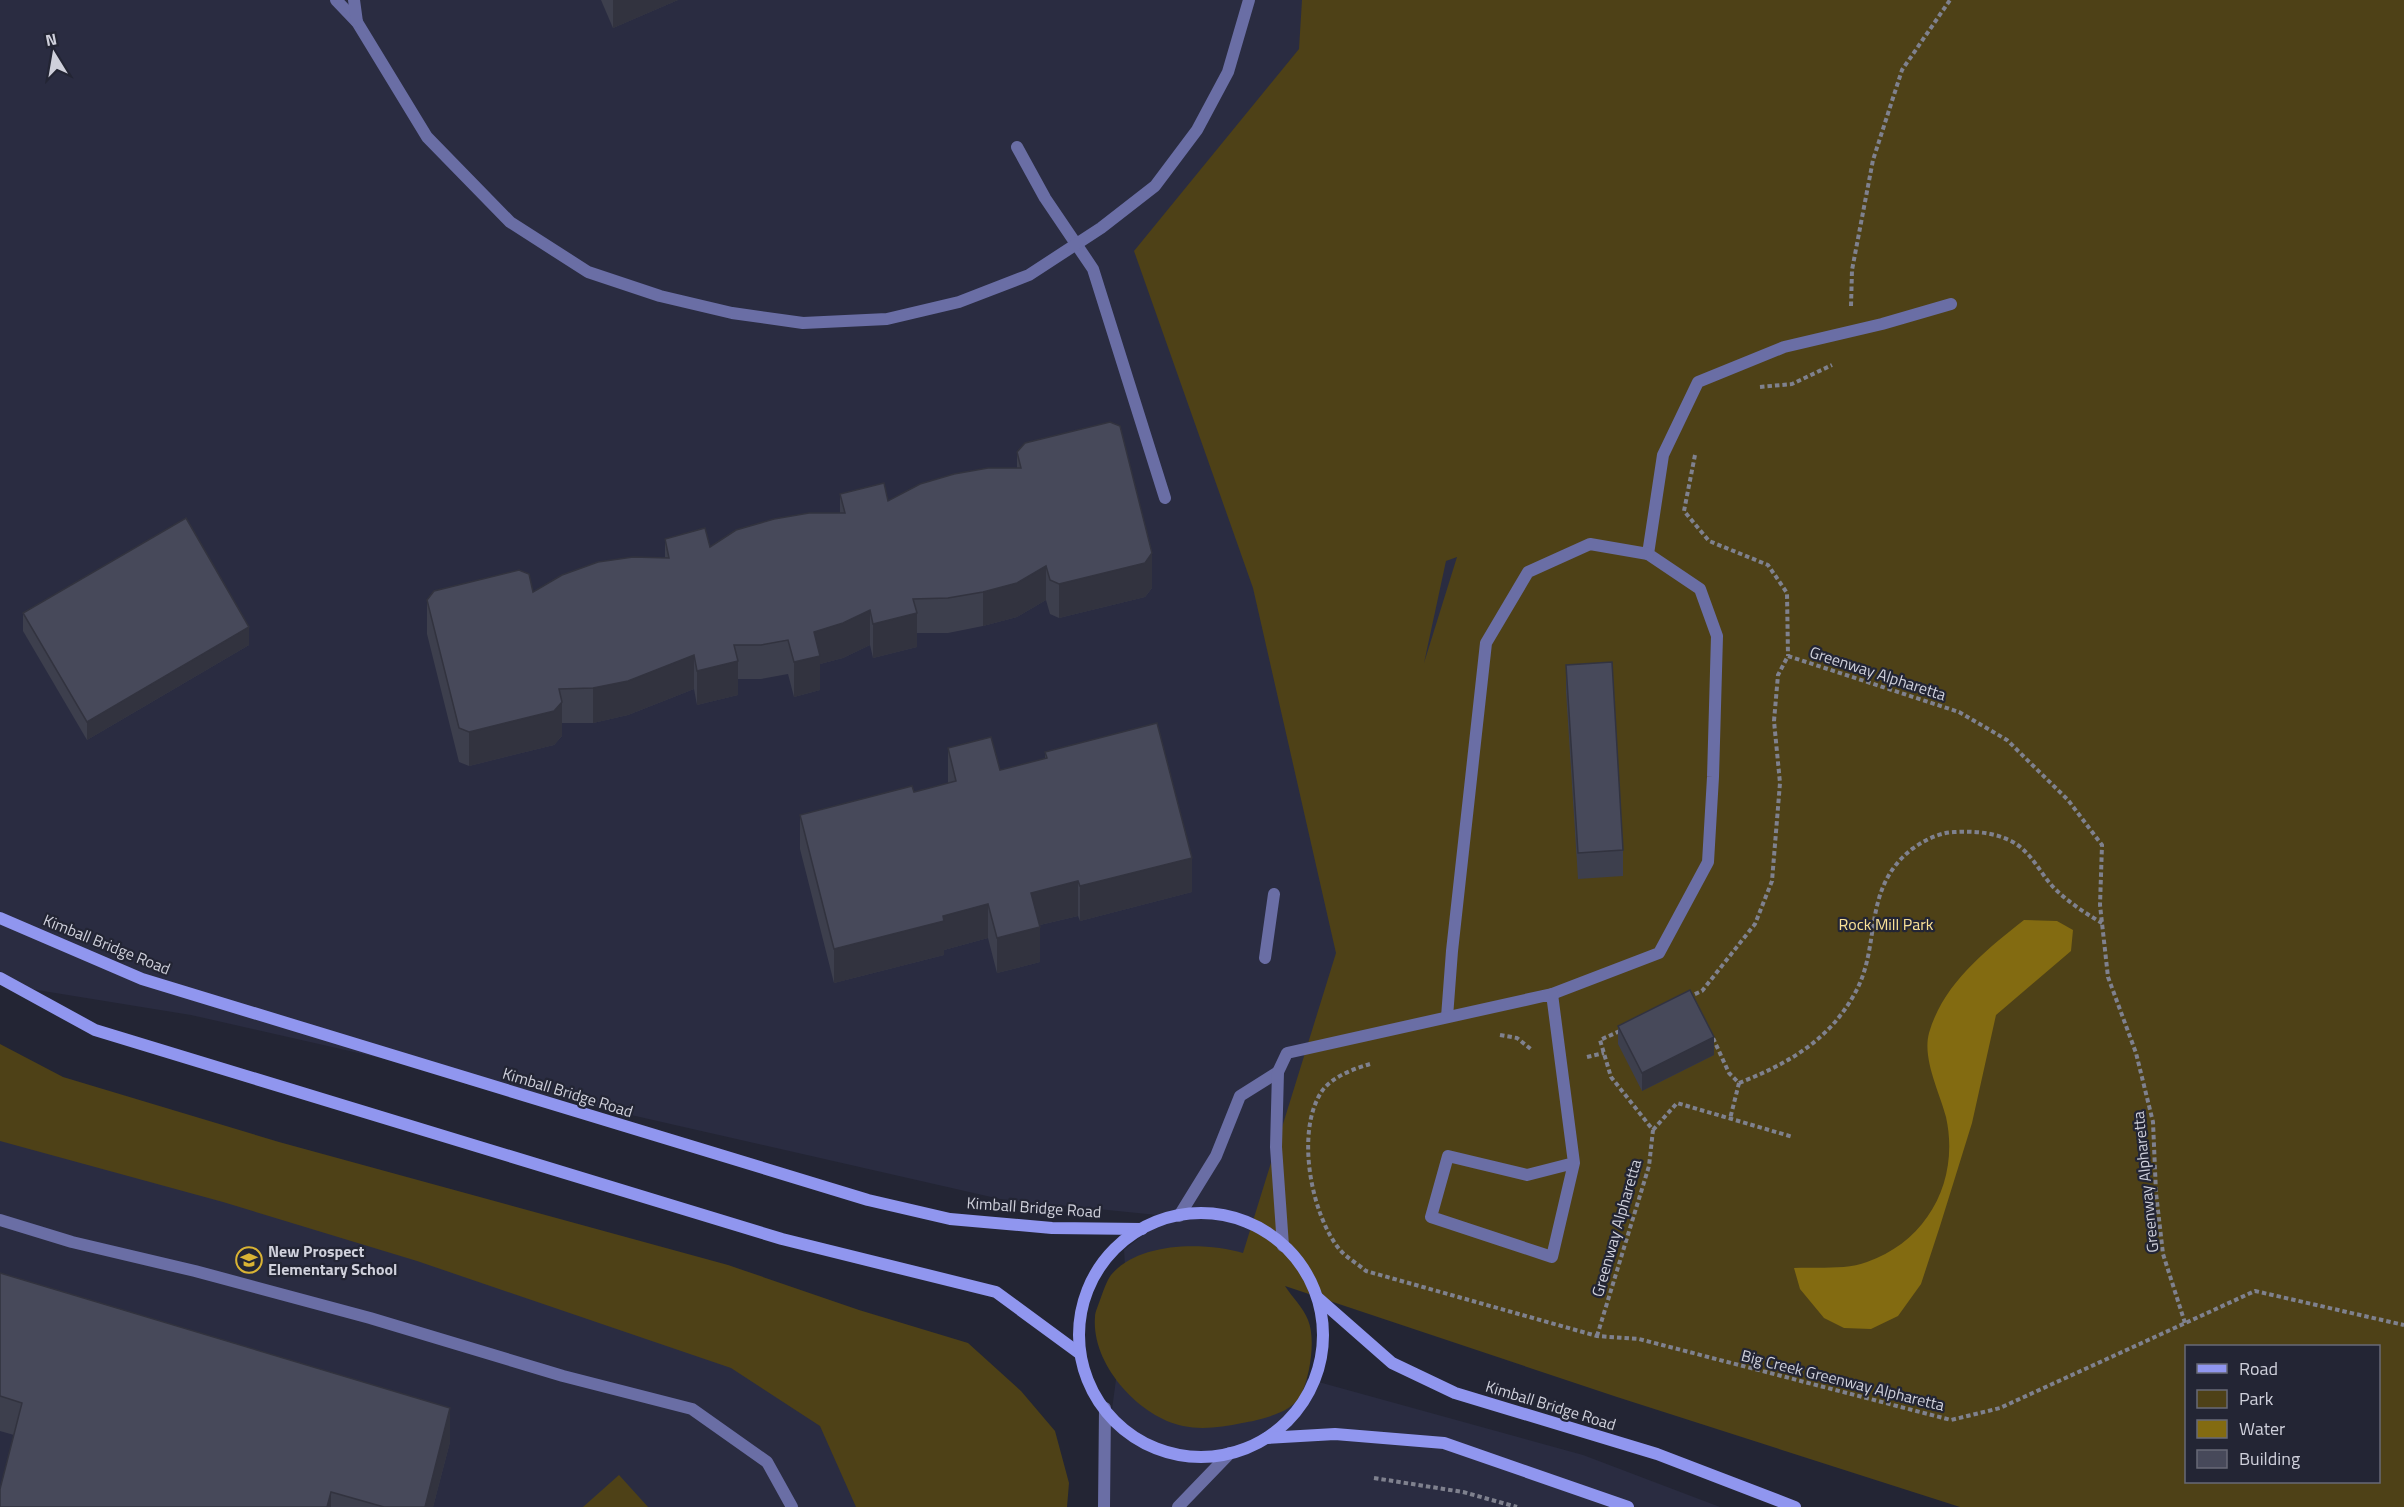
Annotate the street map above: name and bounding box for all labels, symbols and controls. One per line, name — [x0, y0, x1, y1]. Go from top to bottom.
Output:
north arrow — [24, 24, 84, 84]
text: N — [43, 26, 59, 52]
street label: Greenway Alpharetta — [1807, 640, 1949, 706]
street label: Kimball Bridge Road — [40, 908, 174, 980]
park label: Rock Mill Park — [1839, 912, 1934, 936]
street label: Kimball Bridge Road — [500, 1061, 636, 1123]
street label: Greenway Alpharetta — [2126, 1110, 2164, 1254]
street label: Greenway Alpharetta — [1585, 1156, 1647, 1300]
street label: Kimball Bridge Road — [966, 1190, 1102, 1224]
place label: New Prospect Elementary School — [268, 1239, 397, 1281]
school or university icon: New Prospect Elementary School — [234, 1245, 264, 1275]
street label: Big Creek Greenway Alpharetta — [1739, 1343, 1947, 1417]
legend — [2185, 1345, 2380, 1483]
text: Road — [2239, 1355, 2278, 1382]
street label: Kimball Bridge Road — [1483, 1374, 1619, 1436]
text: Park — [2239, 1385, 2274, 1412]
text: Water — [2239, 1415, 2285, 1442]
text: Building — [2239, 1445, 2300, 1472]

